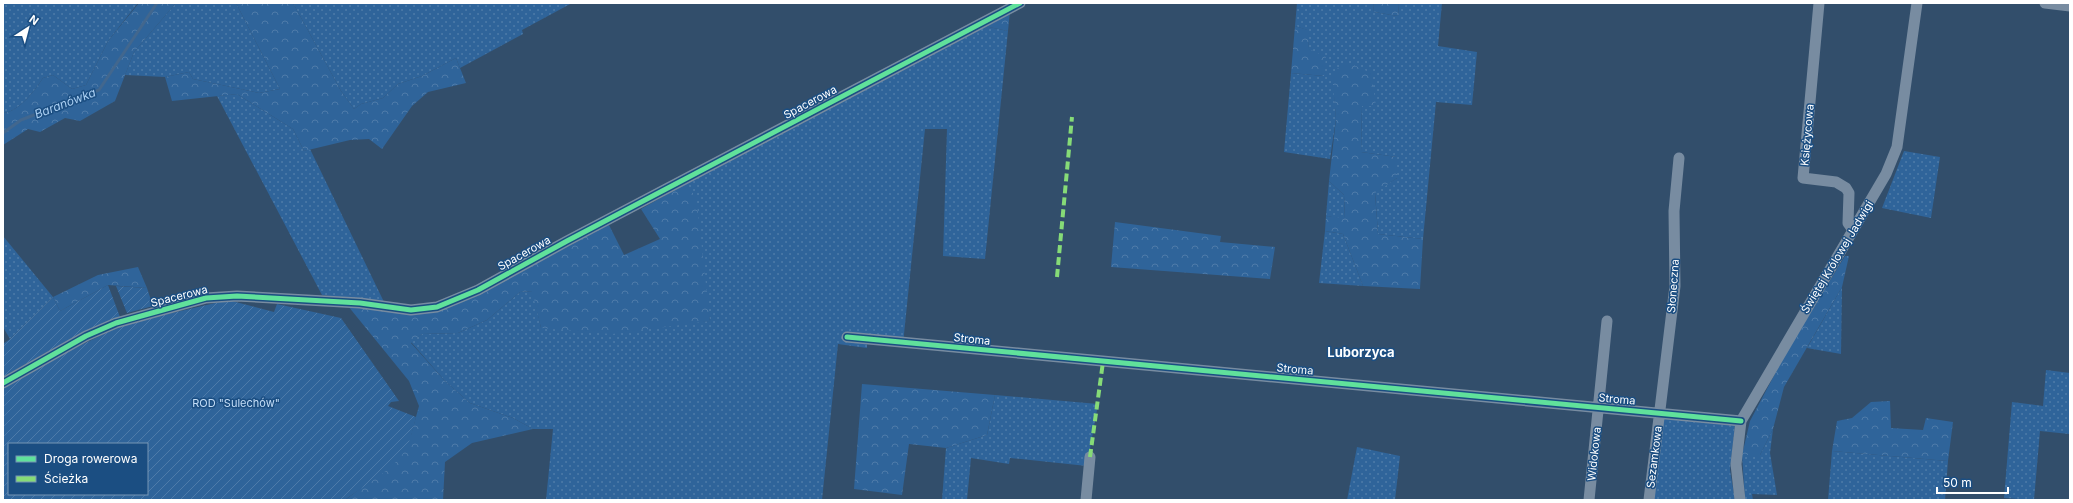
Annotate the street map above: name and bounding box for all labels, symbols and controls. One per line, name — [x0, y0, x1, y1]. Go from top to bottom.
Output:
north arrow — [8, 8, 48, 48]
text: N — [26, 12, 41, 28]
street label: Spacerowa — [781, 82, 839, 122]
water label: Baranówka — [32, 84, 98, 122]
street label: Księżycowa — [1797, 104, 1817, 166]
street label: Świętej Królowej Jadwigi — [1798, 198, 1876, 316]
street label: Spacerowa — [495, 233, 553, 273]
street label: Słoneczna — [1664, 259, 1682, 313]
street label: Spacerowa — [149, 282, 209, 310]
street label: Stroma — [953, 330, 991, 348]
district label: Luborzyca — [1327, 344, 1395, 360]
street label: Stroma — [1276, 360, 1314, 378]
street label: Stroma — [1598, 390, 1636, 408]
park label: ROD "Sulechów" — [192, 396, 280, 410]
street label: Sezamkowa — [1643, 425, 1665, 489]
street label: Widokowa — [1584, 426, 1604, 482]
legend — [8, 443, 148, 495]
text: Droga rowerowa — [44, 451, 137, 466]
scale bar — [1937, 469, 2008, 495]
text: Ścieżka — [44, 471, 88, 486]
text: 50 m — [1943, 475, 1972, 490]

